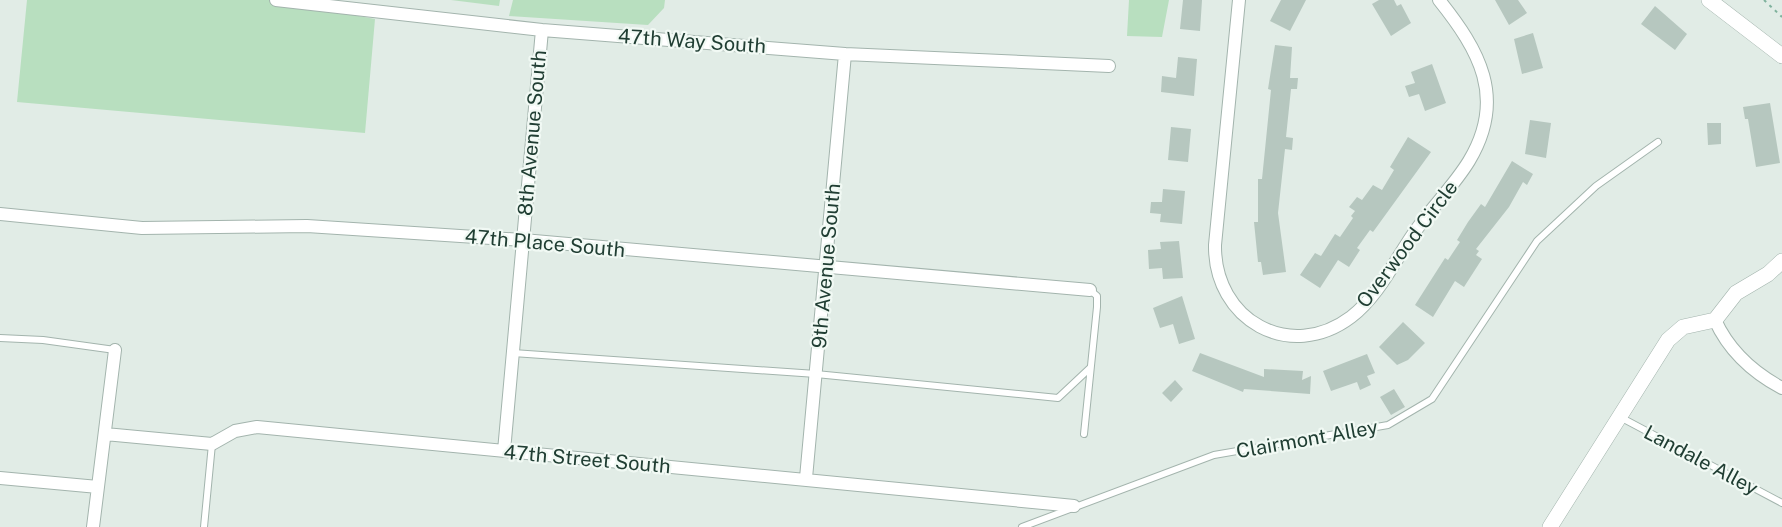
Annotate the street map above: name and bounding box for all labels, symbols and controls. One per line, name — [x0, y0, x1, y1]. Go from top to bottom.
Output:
street label: 47th Way South — [617, 24, 767, 58]
street label: 8th Avenue South — [513, 49, 551, 217]
street label: Overwood Circle — [1351, 176, 1463, 312]
street label: 9th Avenue South — [807, 182, 845, 350]
street label: 47th Place South — [464, 224, 626, 262]
street label: Clairmont Alley — [1234, 415, 1380, 463]
street label: Landale Alley — [1640, 420, 1762, 500]
street label: 47th Street South — [502, 440, 672, 478]

